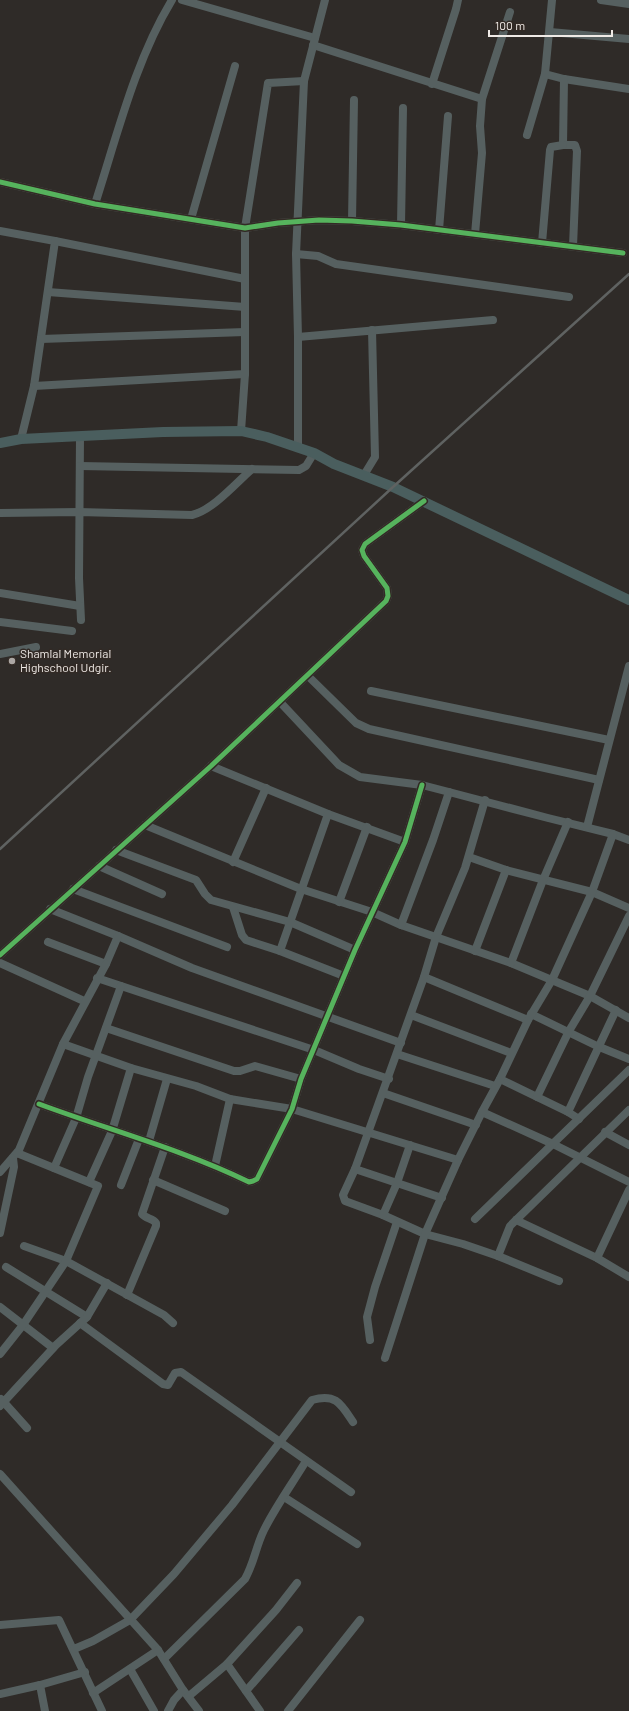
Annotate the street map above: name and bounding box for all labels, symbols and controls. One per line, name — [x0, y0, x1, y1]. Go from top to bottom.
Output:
scale bar — [489, 12, 612, 38]
text: 100 m — [495, 18, 525, 32]
place label: Shamlal Memorial Highschool Udgir. — [20, 646, 112, 674]
marker: Shamlal Memorial Highschool Udgir. — [7, 656, 17, 666]

